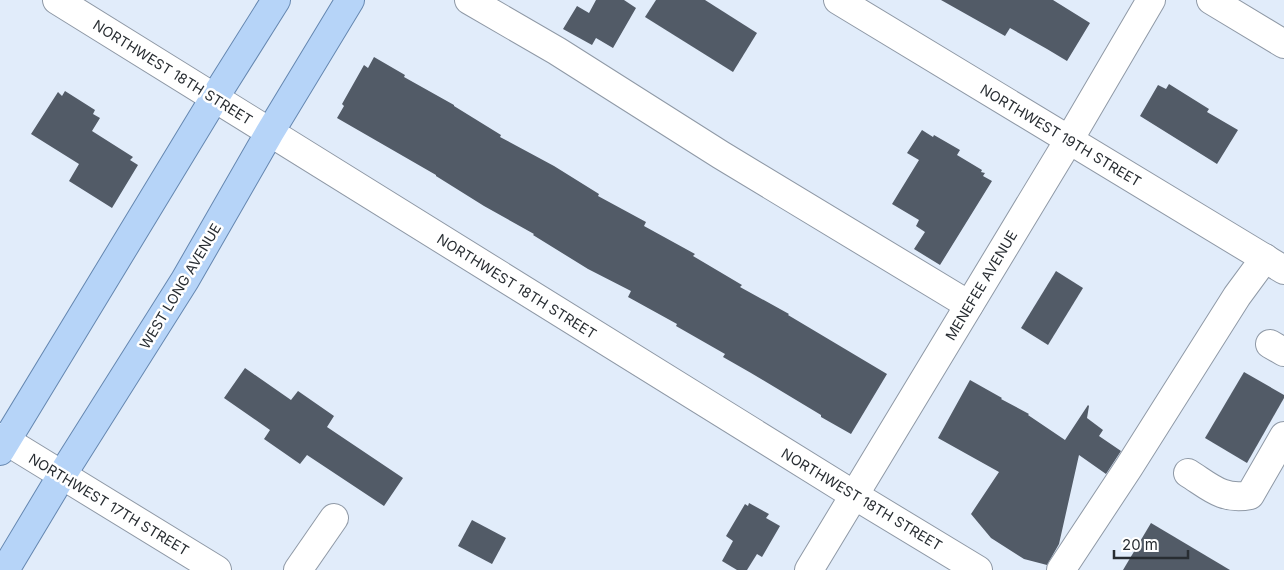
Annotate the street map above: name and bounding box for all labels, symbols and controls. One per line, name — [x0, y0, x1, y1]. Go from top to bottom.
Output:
street label: NORTHWEST 18TH STREET — [90, 16, 256, 128]
street label: NORTHWEST 19TH STREET — [978, 80, 1144, 190]
street label: WEST LONG AVENUE — [136, 220, 224, 352]
street label: MENEFEE AVENUE — [941, 227, 1021, 343]
street label: NORTHWEST 18TH STREET — [434, 230, 600, 342]
street label: NORTHWEST 18TH STREET — [779, 444, 945, 554]
street label: NORTHWEST 17TH STREET — [26, 449, 192, 559]
scale bar — [1114, 528, 1188, 560]
text: 20 m — [1122, 535, 1158, 554]

